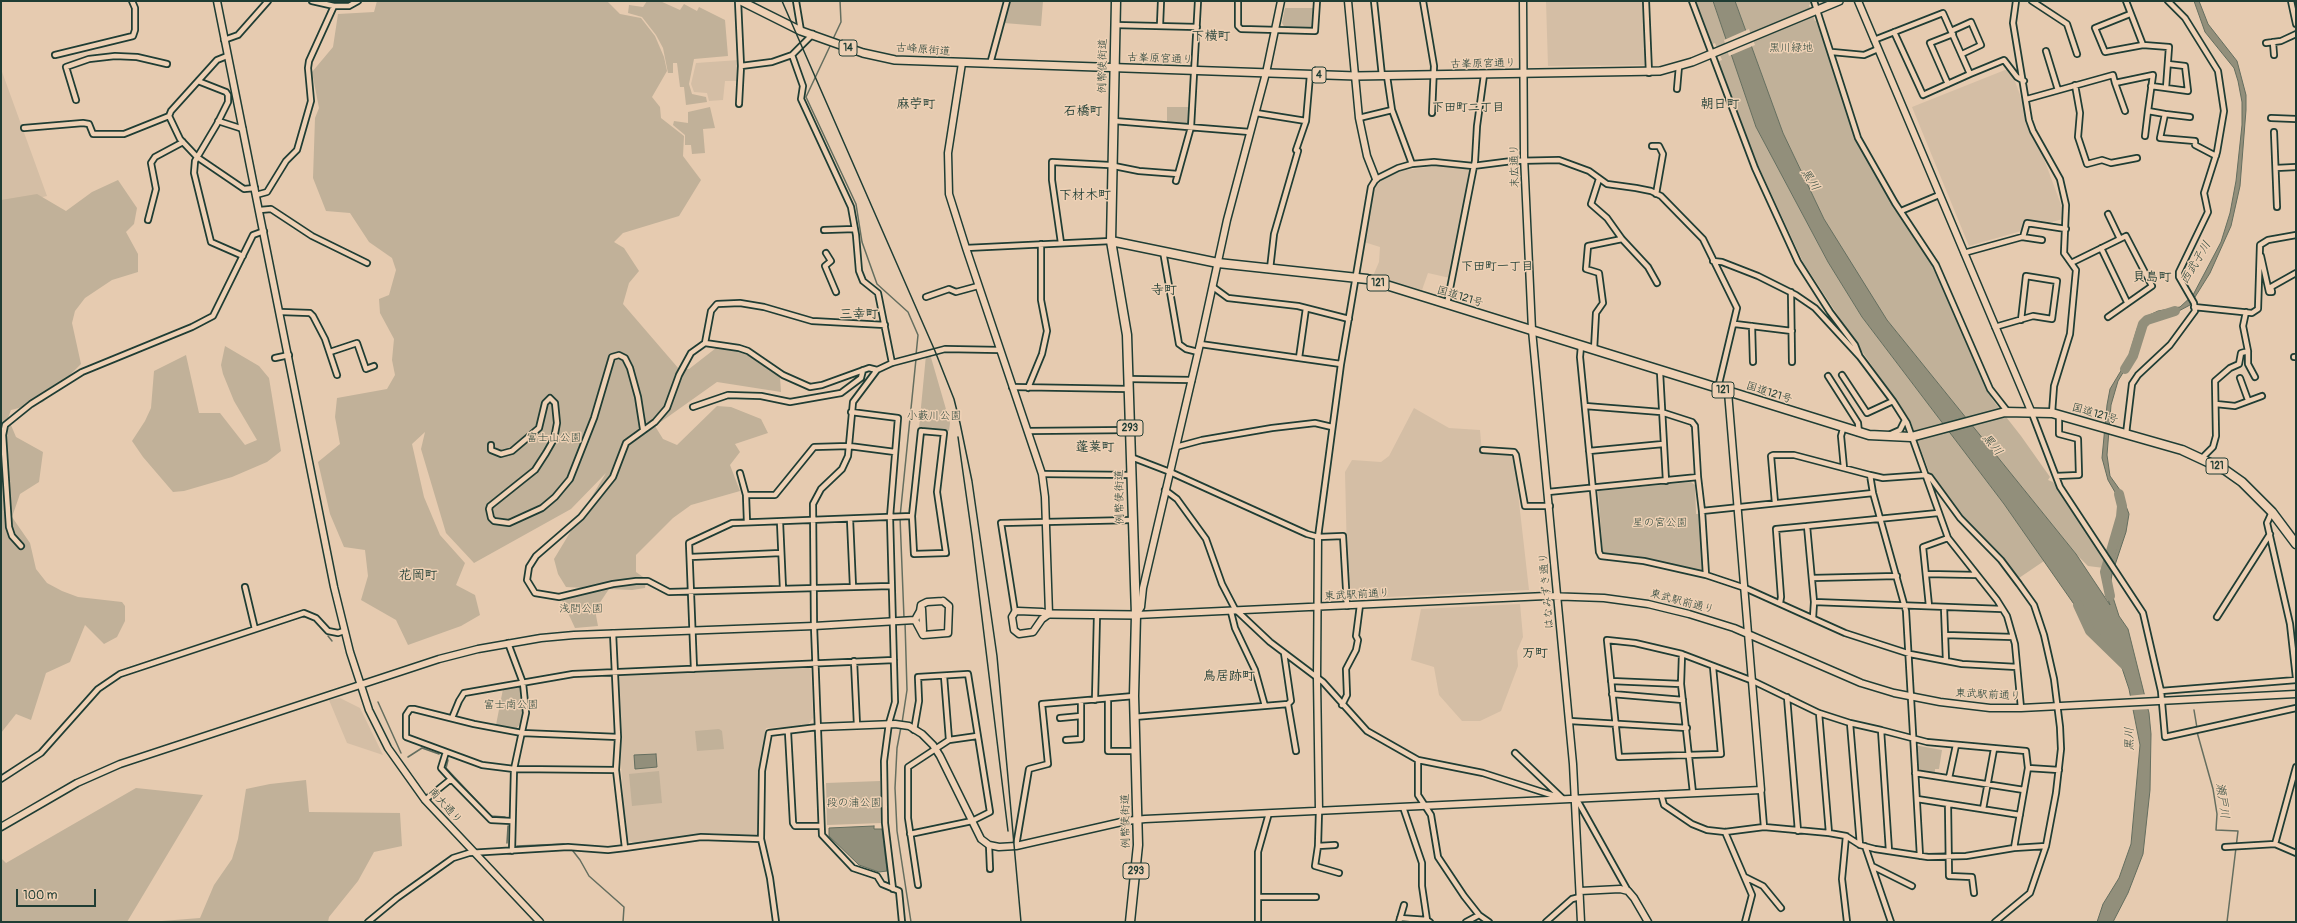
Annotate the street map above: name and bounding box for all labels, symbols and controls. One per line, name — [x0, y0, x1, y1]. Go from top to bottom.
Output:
district label: 下横町 — [1192, 29, 1230, 45]
street label: 例幣使街道 — [1096, 38, 1110, 94]
road number: 14 — [839, 40, 857, 56]
street label: 古峰原街道 — [895, 41, 951, 59]
park label: 黒川緑地 — [1769, 41, 1813, 55]
street label: 古峯原宮通り — [1127, 51, 1193, 67]
street label: 古峯原宮通り — [1450, 57, 1516, 71]
road number: 4 — [1312, 67, 1326, 83]
district label: 麻苧町 — [897, 97, 935, 113]
district label: 朝日町 — [1701, 97, 1739, 113]
district label: 下田町二丁目 — [1432, 101, 1504, 115]
district label: 石橋町 — [1064, 104, 1102, 120]
street label: 末広通り — [1508, 144, 1522, 188]
water label: 黒川 — [1798, 166, 1822, 194]
district label: 下材木町 — [1059, 188, 1111, 204]
water label: 西武子川 — [2177, 239, 2215, 287]
district label: 下田町一丁目 — [1461, 260, 1533, 274]
district label: 貝島町 — [2133, 270, 2171, 286]
road number: 121 — [1367, 275, 1389, 291]
district label: 寺町 — [1151, 283, 1177, 299]
street label: 国道121号 — [1435, 284, 1485, 310]
district label: 三幸町 — [840, 307, 878, 323]
street label: 国道121号 — [1744, 379, 1794, 407]
road number: 121 — [1712, 382, 1734, 398]
street label: 国道121号 — [2070, 401, 2120, 427]
park label: 小藪川公園 — [907, 409, 961, 423]
road number: 293 — [1117, 420, 1143, 436]
park label: 富士山公園 — [527, 431, 581, 445]
water label: 黒川 — [1979, 431, 2005, 459]
district label: 蓬莱町 — [1076, 440, 1114, 456]
road number: 121 — [2206, 458, 2228, 474]
street label: 例幣使街道 — [1113, 469, 1127, 525]
park label: 星の宮公園 — [1633, 516, 1687, 530]
street label: はなみずき通り — [1537, 552, 1557, 630]
district label: 花岡町 — [399, 568, 437, 584]
street label: 東武駅前通り — [1324, 587, 1390, 603]
street label: 東武駅前通り — [1648, 587, 1716, 617]
park label: 浅間公園 — [559, 602, 603, 616]
district label: 万町 — [1522, 646, 1548, 662]
district label: 鳥居跡町 — [1203, 669, 1255, 685]
street label: 東武駅前通り — [1955, 687, 2021, 703]
park label: 富士南公園 — [484, 698, 538, 712]
water label: 黒川 — [2123, 727, 2137, 751]
water label: 瀬戸川 — [2212, 782, 2232, 820]
street label: 南大通り — [425, 785, 465, 827]
street label: 例幣使街道 — [1119, 793, 1133, 849]
park label: 段の浦公園 — [827, 796, 881, 810]
road number: 293 — [1123, 863, 1149, 879]
scale bar — [18, 881, 98, 907]
text: 100 m — [23, 888, 57, 903]

